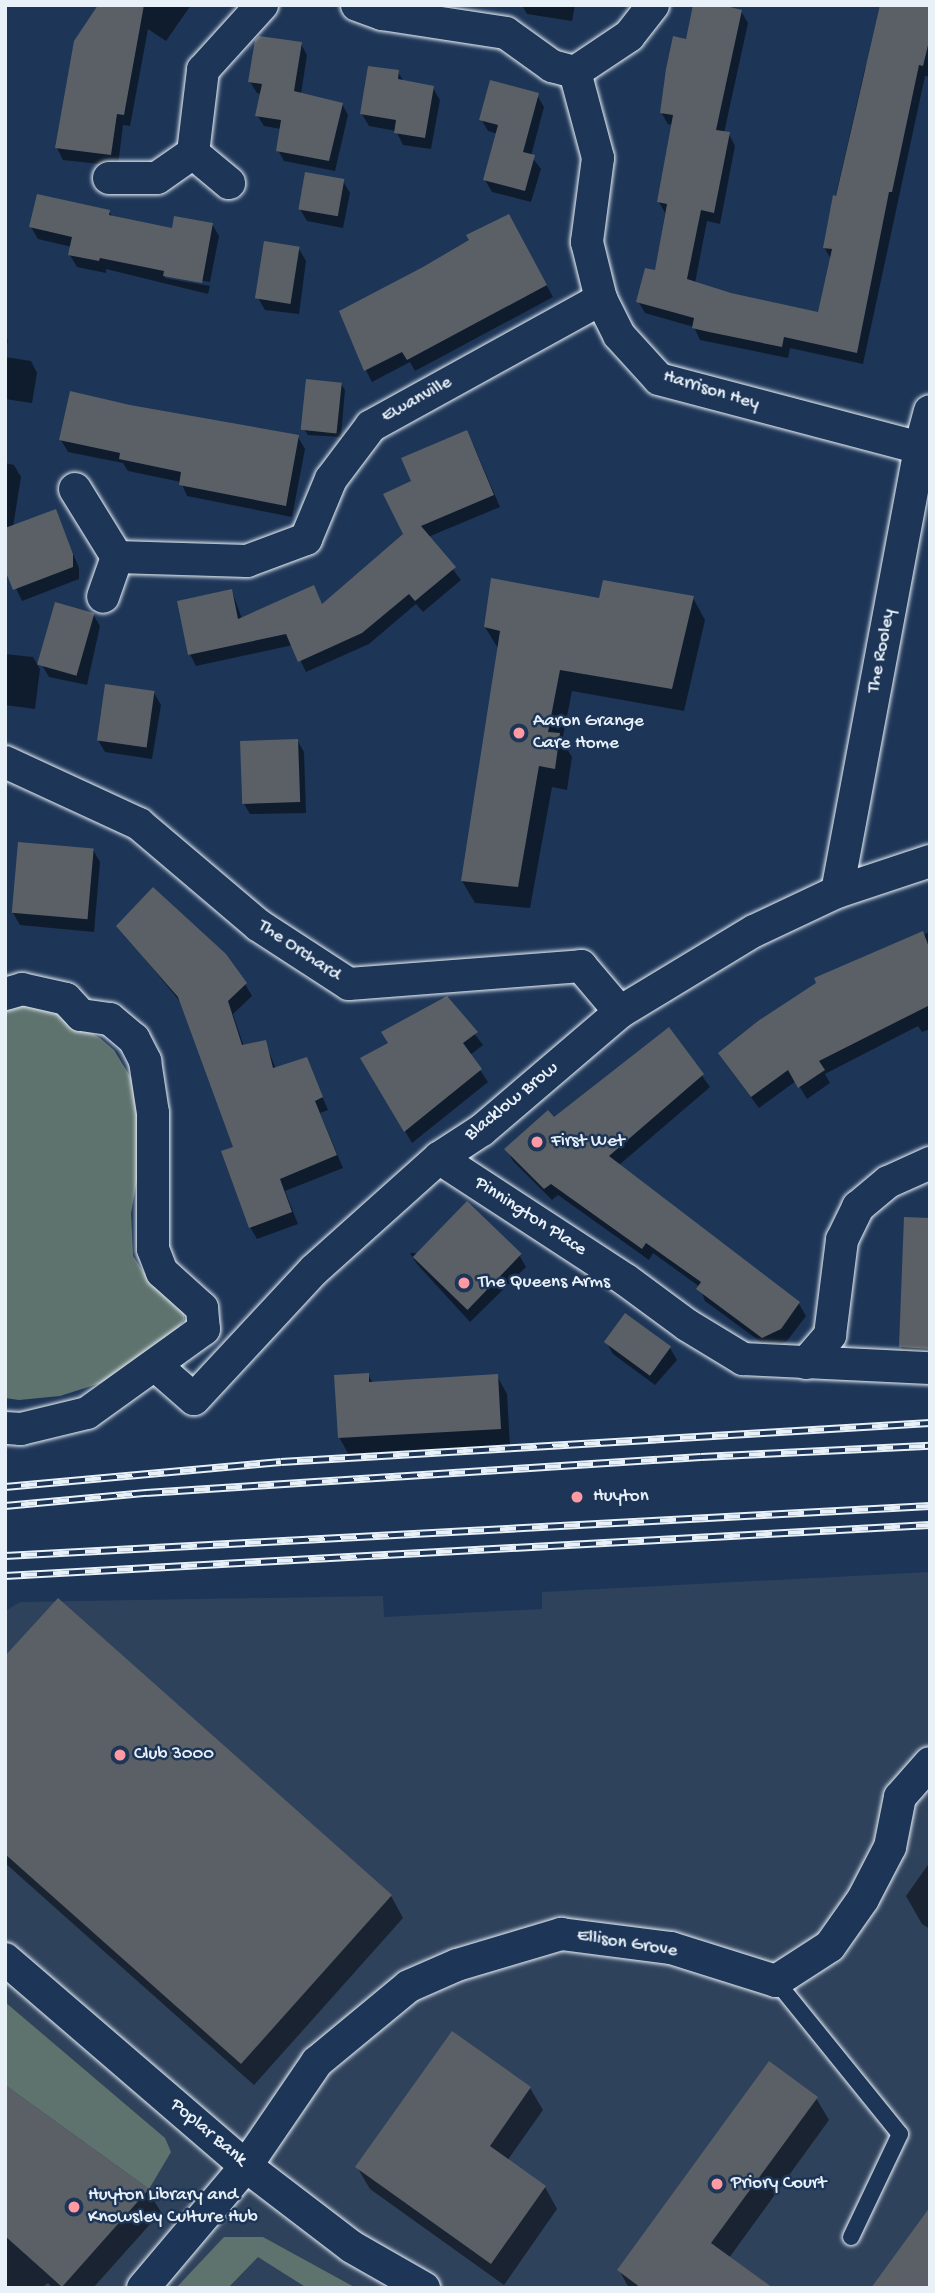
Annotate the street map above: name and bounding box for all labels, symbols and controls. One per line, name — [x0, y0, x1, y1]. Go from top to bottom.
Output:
street label: Harrison Hey — [660, 366, 762, 416]
street label: Ewanville — [378, 371, 456, 429]
street label: The Rooley — [863, 607, 901, 695]
place label: Aaron Grange Care Home — [533, 711, 644, 755]
marker: Aaron Grange Care Home — [511, 725, 527, 741]
street label: The Orchard — [253, 915, 345, 987]
street label: Blacklow Brow — [461, 1057, 563, 1147]
place label: First Wet — [551, 1131, 625, 1153]
marker: First Wet — [529, 1134, 545, 1150]
street label: Pinnington Place — [470, 1172, 590, 1262]
place label: The Queens Arms — [478, 1272, 610, 1294]
marker: The Queens Arms — [456, 1275, 472, 1291]
place label: Huyton — [593, 1486, 649, 1508]
marker: Huyton — [567, 1487, 587, 1507]
place label: Club 3000 — [134, 1744, 214, 1766]
marker: Club 3000 — [112, 1747, 128, 1763]
street label: Ellison Grove — [575, 1925, 679, 1963]
street label: Poplar Bank — [165, 2094, 251, 2172]
place label: Priory Court — [731, 2173, 826, 2195]
marker: Priory Court — [709, 2176, 725, 2192]
place label: Huyton Library and Knowsley Culture Hub — [88, 2185, 258, 2229]
marker: Huyton Library and Knowsley Culture Hub — [66, 2199, 82, 2215]

